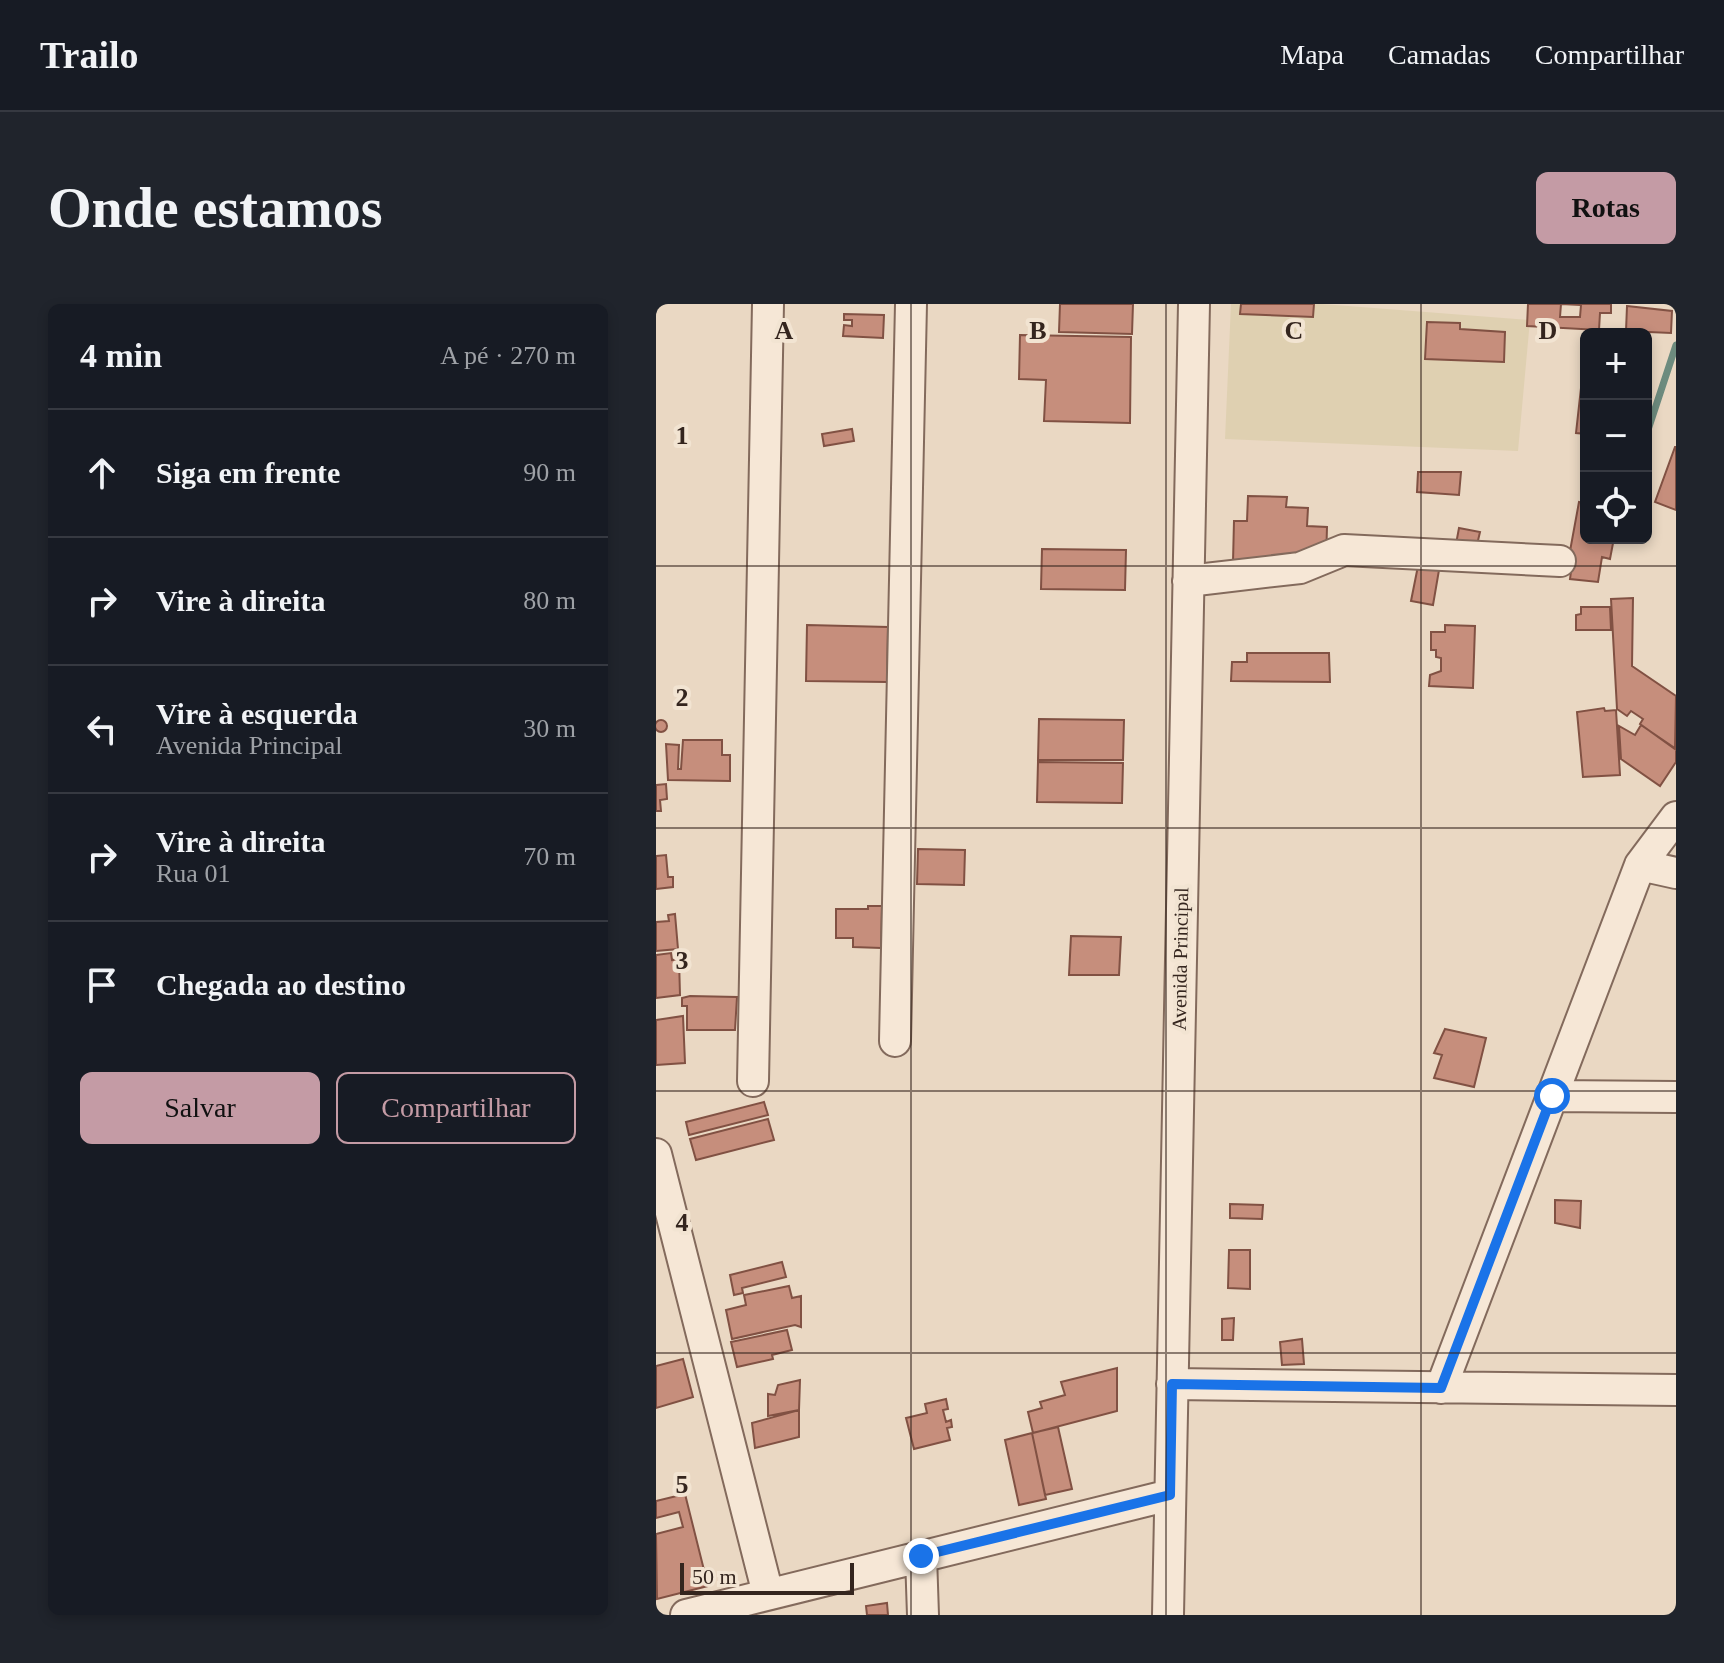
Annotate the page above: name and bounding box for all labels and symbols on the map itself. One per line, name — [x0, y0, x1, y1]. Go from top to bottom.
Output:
text: A — [775, 316, 794, 345]
text: B — [1029, 316, 1047, 345]
text: C — [1285, 316, 1303, 345]
text: D — [1539, 316, 1557, 345]
text: 1 — [676, 421, 689, 450]
text: 2 — [676, 683, 689, 712]
street label: Avenida Principal — [1168, 887, 1193, 1031]
text: 3 — [676, 946, 689, 975]
route start — [1534, 1078, 1570, 1114]
text: 4 — [676, 1208, 689, 1237]
text: 5 — [676, 1470, 689, 1499]
route end — [903, 1538, 939, 1574]
scale bar — [680, 1559, 854, 1595]

